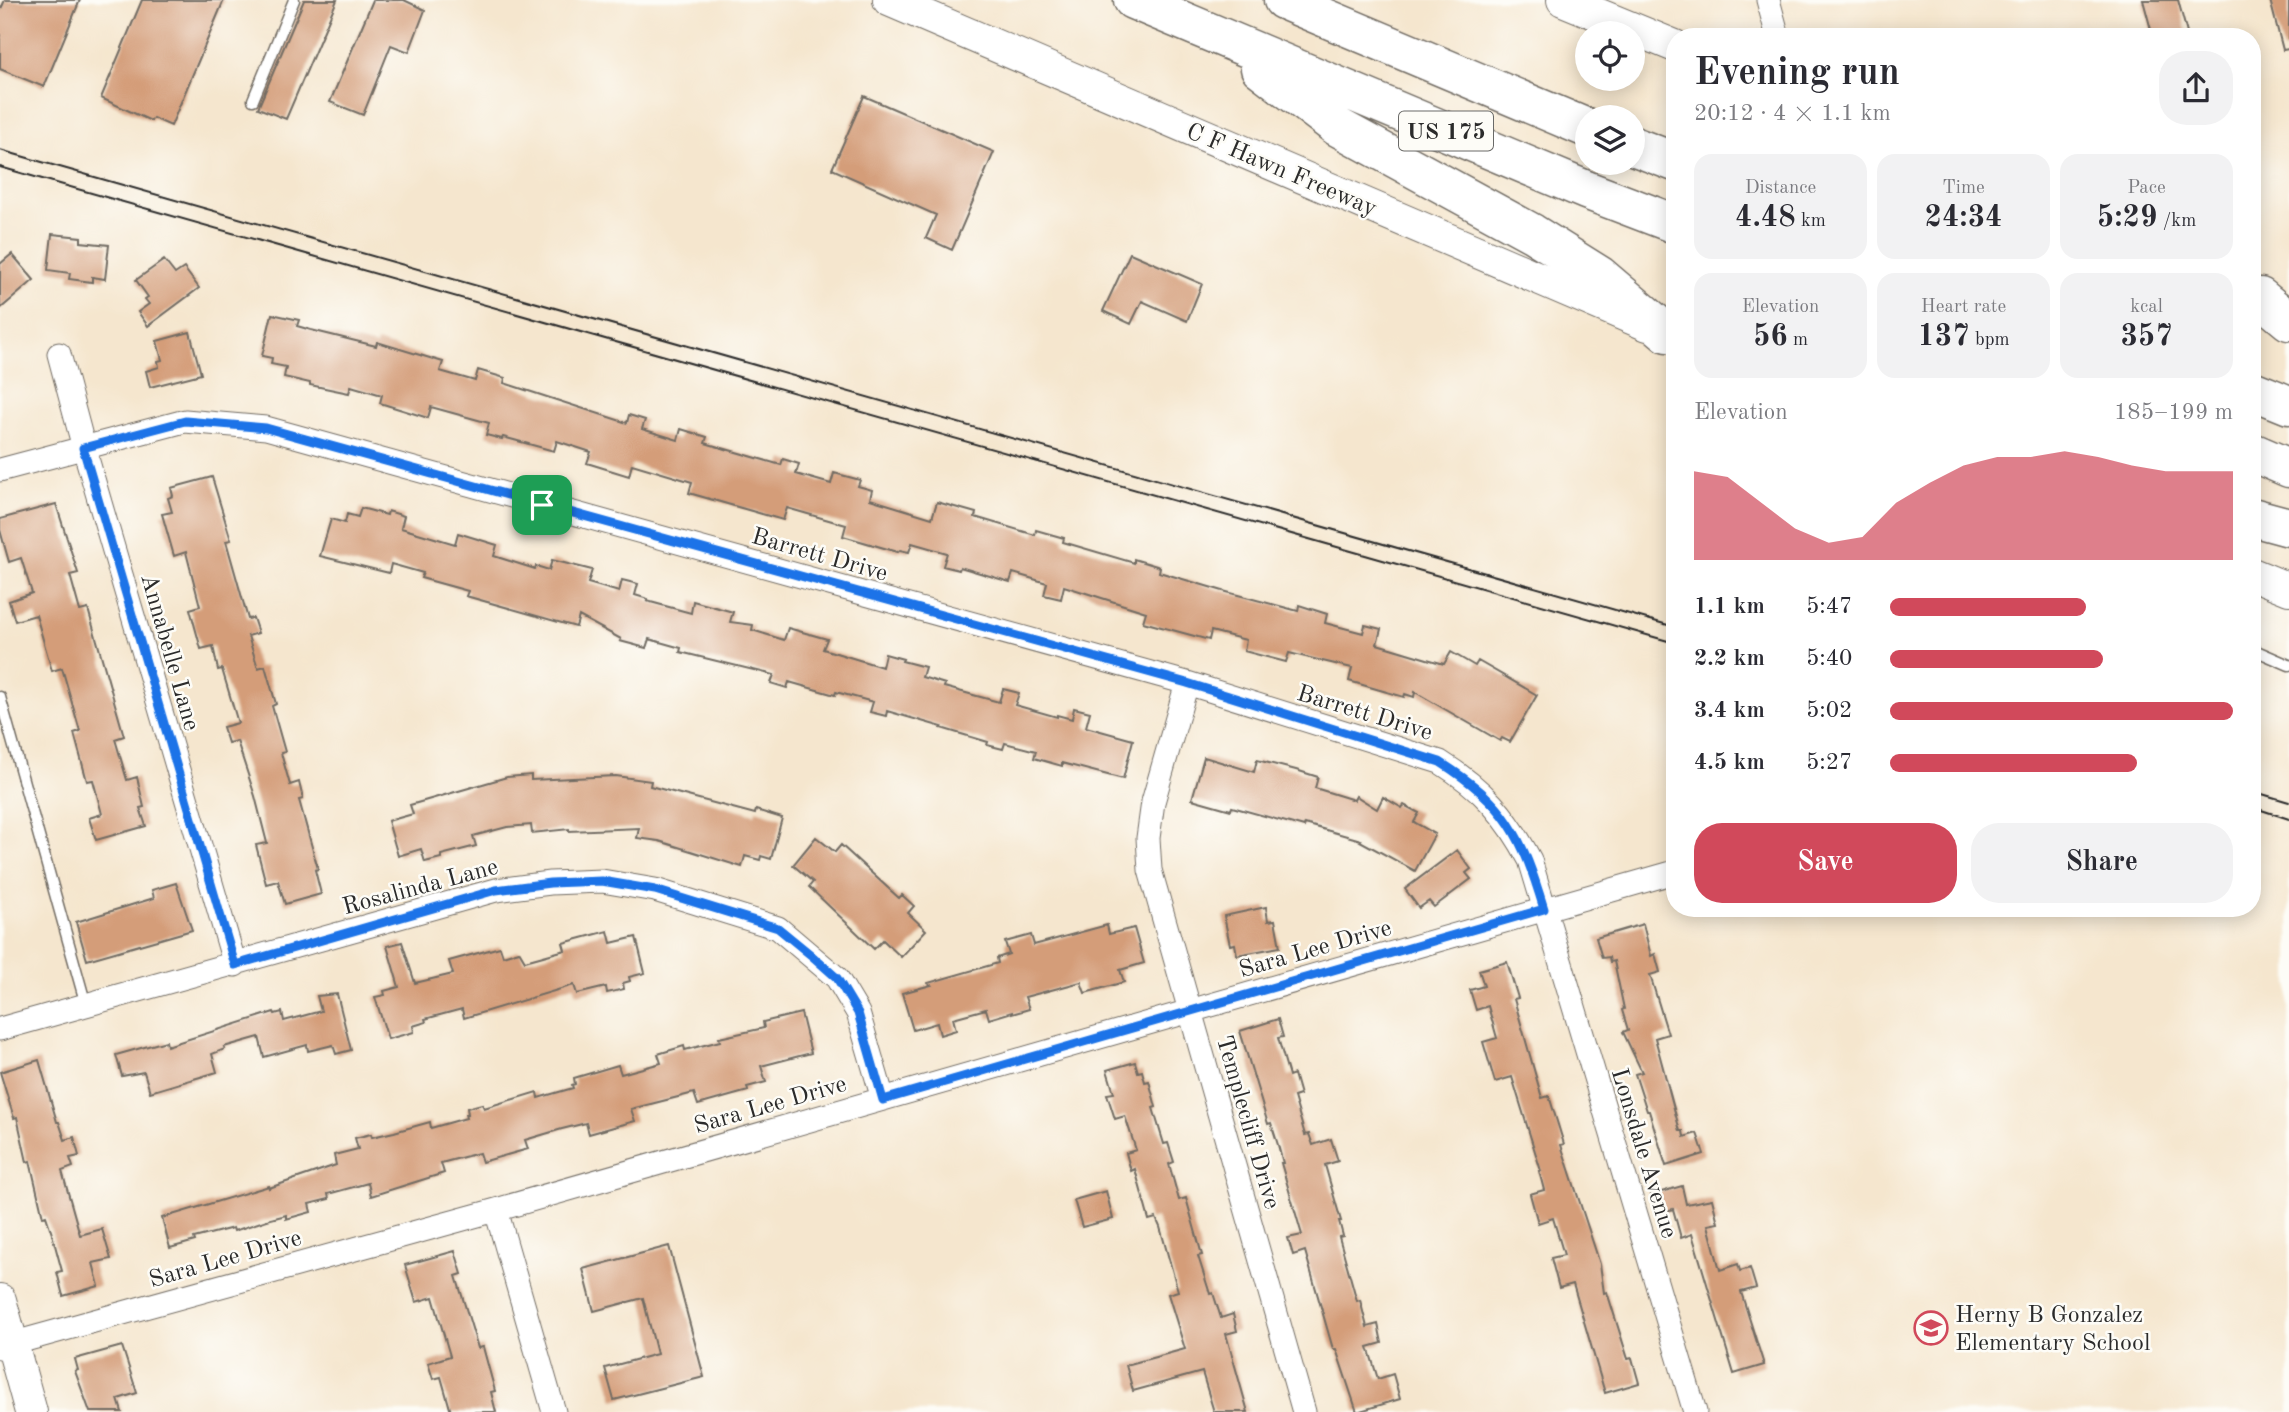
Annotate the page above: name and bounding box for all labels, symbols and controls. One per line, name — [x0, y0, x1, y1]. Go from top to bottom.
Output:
map controls — [1575, 21, 1645, 175]
button: locate — [1575, 21, 1645, 91]
button: share — [2159, 51, 2233, 125]
text: Evening run — [1694, 55, 1900, 93]
text: 20:12 · 4 × 1.1 km — [1694, 102, 1891, 125]
button: layers — [1575, 105, 1645, 175]
road number: US 175 — [1399, 112, 1493, 150]
street label: C F Hawn Freeway — [1182, 120, 1380, 222]
text: Distance — [1745, 179, 1816, 198]
text: Time — [1942, 179, 1985, 198]
text: Pace — [2127, 179, 2166, 198]
text: 4.48 — [1735, 203, 1796, 233]
text: 24:34 — [1925, 203, 2003, 233]
text: 5:29 — [2097, 203, 2157, 233]
text: km — [1796, 212, 1826, 231]
text: /km — [2157, 212, 2196, 231]
text: Elevation — [1742, 298, 1819, 317]
text: Heart rate — [1921, 298, 2006, 317]
text: kcal — [2130, 298, 2163, 317]
text: 56 — [1753, 322, 1788, 352]
text: 137 — [1917, 322, 1970, 352]
text: 357 — [2120, 322, 2173, 352]
text: m — [1788, 331, 1808, 350]
text: bpm — [1970, 331, 2010, 350]
text: Elevation — [1694, 401, 1788, 424]
text: 185–199 m — [2114, 401, 2233, 424]
pin — [512, 475, 572, 535]
icon: arrive — [523, 486, 561, 524]
street label: Barrett Drive — [749, 525, 890, 587]
street label: Annabelle Lane — [135, 571, 203, 734]
text: 1.1 km — [1694, 595, 1765, 618]
text: 5:47 — [1806, 595, 1852, 618]
text: 2.2 km — [1694, 647, 1765, 670]
text: 5:40 — [1806, 647, 1852, 670]
street label: Barrett Drive — [1294, 682, 1435, 746]
text: 3.4 km — [1694, 699, 1765, 722]
text: 5:02 — [1806, 699, 1852, 722]
text: 4.5 km — [1694, 751, 1765, 774]
text: 5:27 — [1806, 751, 1852, 774]
button: Save — [1694, 823, 1957, 903]
button: Share — [1971, 823, 2233, 903]
street label: Rosalinda Lane — [340, 856, 501, 920]
street label: Sara Lee Drive — [1236, 917, 1395, 983]
street label: Templecliff Drive — [1211, 1033, 1283, 1212]
street label: Lonsdale Avenue — [1606, 1066, 1680, 1241]
street label: Sara Lee Drive — [691, 1073, 850, 1139]
street label: Sara Lee Drive — [146, 1227, 305, 1293]
place label: Herny B Gonzalez Elementary School — [1955, 1304, 2150, 1356]
school or university icon: Herny B Gonzalez Elementary School — [1912, 1309, 1950, 1347]

